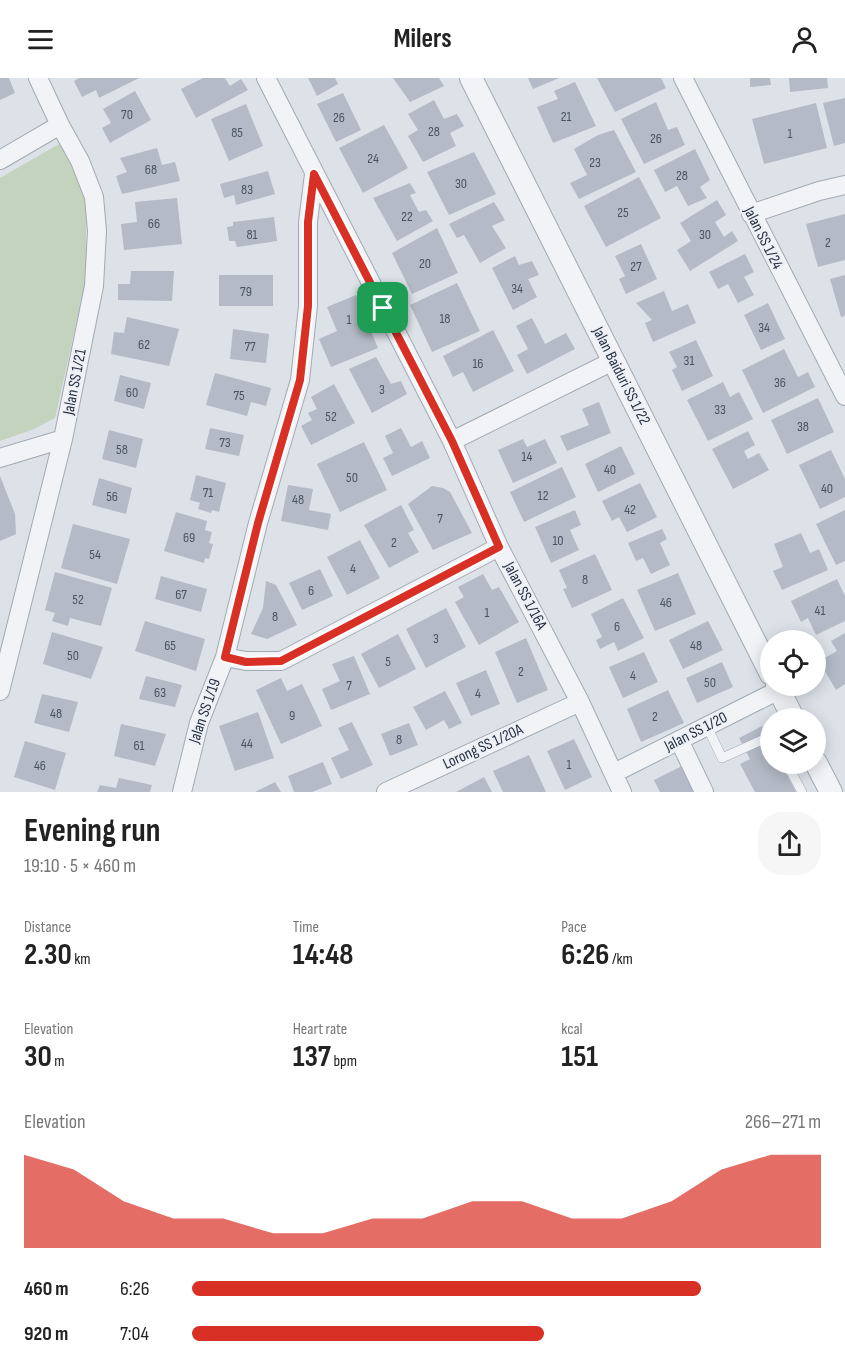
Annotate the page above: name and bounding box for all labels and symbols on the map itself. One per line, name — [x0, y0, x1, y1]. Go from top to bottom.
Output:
house number: 70 — [121, 106, 133, 123]
house number: 21 — [561, 108, 571, 125]
house number: 26 — [333, 109, 345, 126]
house number: 28 — [428, 123, 440, 140]
house number: 85 — [231, 124, 243, 141]
house number: 1 — [788, 125, 793, 142]
house number: 26 — [650, 130, 662, 147]
house number: 24 — [367, 150, 379, 167]
house number: 23 — [589, 154, 601, 171]
house number: 68 — [145, 161, 157, 178]
house number: 28 — [676, 167, 688, 184]
house number: 30 — [455, 175, 467, 192]
house number: 83 — [241, 181, 253, 198]
street label: Jalan SS 1/24 — [739, 203, 787, 273]
house number: 25 — [617, 204, 629, 221]
house number: 22 — [401, 208, 413, 225]
house number: 66 — [148, 215, 160, 232]
house number: 81 — [246, 226, 258, 243]
house number: 30 — [699, 226, 711, 243]
house number: 2 — [825, 234, 831, 251]
house number: 20 — [419, 255, 431, 272]
house number: 27 — [630, 258, 642, 275]
house number: 34 — [511, 280, 523, 297]
pin — [357, 282, 408, 333]
house number: 79 — [240, 283, 252, 300]
house number: 18 — [439, 310, 451, 327]
house number: 1 — [347, 311, 352, 328]
house number: 34 — [758, 319, 770, 336]
street label: Jalan Baiduri SS 1/22 — [588, 323, 654, 428]
house number: 62 — [138, 336, 150, 353]
house number: 77 — [244, 338, 256, 355]
street label: Jalan SS 1/21 — [59, 347, 91, 418]
house number: 31 — [684, 352, 694, 369]
house number: 16 — [472, 355, 484, 372]
house number: 36 — [774, 374, 786, 391]
house number: 3 — [379, 381, 385, 398]
house number: 60 — [126, 384, 138, 401]
house number: 75 — [233, 387, 245, 404]
house number: 33 — [714, 401, 726, 418]
house number: 52 — [325, 408, 337, 425]
house number: 38 — [797, 418, 809, 435]
house number: 73 — [219, 434, 231, 451]
house number: 58 — [116, 441, 128, 458]
house number: 14 — [522, 448, 533, 465]
house number: 40 — [604, 461, 616, 478]
house number: 50 — [346, 469, 358, 486]
house number: 40 — [821, 480, 833, 497]
house number: 71 — [203, 484, 213, 501]
house number: 12 — [538, 487, 549, 504]
house number: 56 — [106, 488, 118, 505]
house number: 48 — [292, 491, 304, 508]
house number: 42 — [624, 501, 636, 518]
house number: 7 — [437, 510, 443, 527]
house number: 69 — [183, 529, 195, 546]
house number: 10 — [552, 532, 564, 549]
house number: 2 — [391, 534, 397, 551]
house number: 54 — [89, 546, 101, 563]
street label: Jalan SS 1/16A — [499, 558, 551, 633]
house number: 4 — [350, 560, 356, 577]
house number: 8 — [582, 571, 588, 588]
house number: 6 — [308, 582, 314, 599]
house number: 67 — [175, 586, 187, 603]
house number: 52 — [72, 591, 84, 608]
house number: 46 — [660, 594, 672, 611]
house number: 41 — [815, 602, 825, 619]
house number: 1 — [485, 604, 490, 621]
house number: 8 — [272, 608, 278, 625]
house number: 6 — [614, 618, 620, 635]
house number: 3 — [433, 630, 439, 647]
house number: 65 — [164, 637, 176, 654]
house number: 48 — [690, 637, 702, 654]
house number: 50 — [67, 647, 79, 664]
house number: 5 — [385, 653, 391, 670]
house number: 2 — [518, 663, 524, 680]
house number: 4 — [630, 667, 636, 684]
house number: 50 — [704, 674, 716, 691]
street label: Jalan SS 1/19 — [185, 676, 225, 747]
house number: 7 — [346, 677, 352, 694]
house number: 63 — [154, 684, 166, 701]
house number: 4 — [475, 685, 481, 702]
house number: 48 — [50, 705, 62, 722]
house number: 9 — [289, 707, 295, 724]
house number: 2 — [652, 708, 658, 725]
street label: Jalan SS 1/20 — [660, 708, 731, 756]
street label: Lorong SS 1/20A — [440, 720, 526, 774]
house number: 8 — [396, 731, 402, 748]
house number: 44 — [241, 735, 253, 752]
house number: 61 — [133, 737, 145, 754]
house number: 1 — [567, 756, 572, 773]
house number: 46 — [34, 757, 46, 774]

